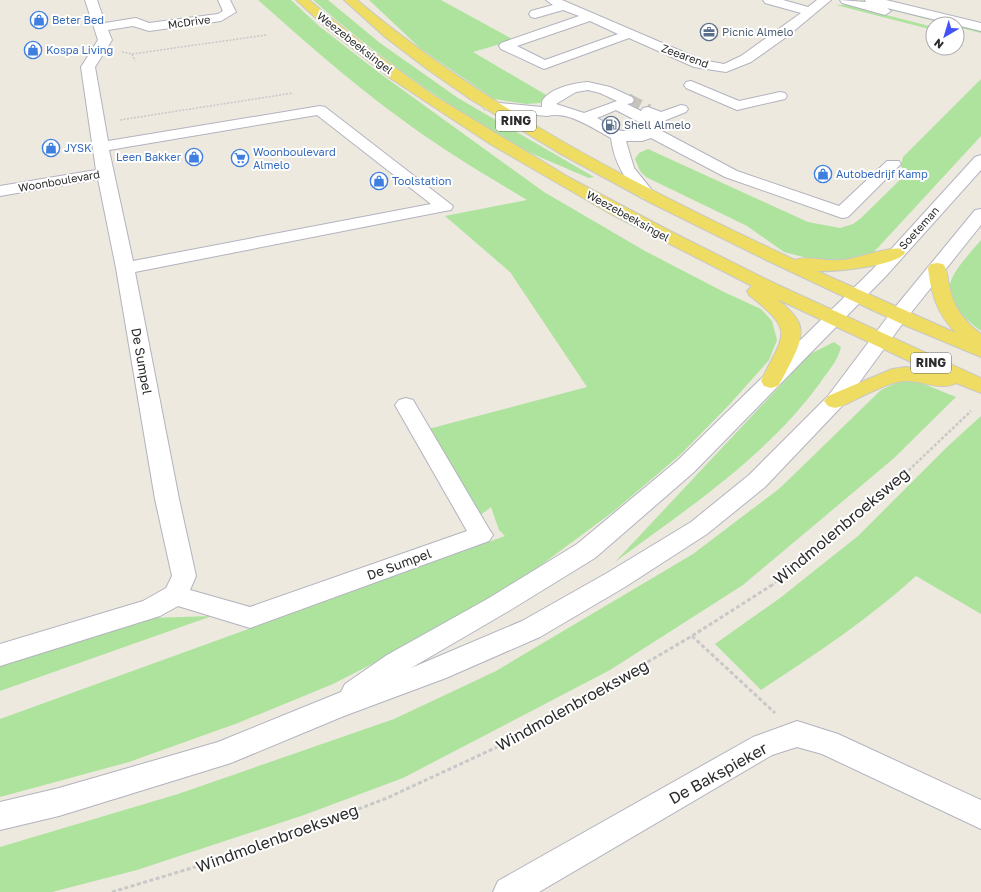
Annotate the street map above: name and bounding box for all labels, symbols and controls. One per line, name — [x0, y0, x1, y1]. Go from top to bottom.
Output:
street label: Weezebeeksingel — [315, 9, 396, 77]
shop icon: Beter Bed — [29, 10, 49, 30]
street label: McDrive — [167, 12, 211, 31]
place label: Beter Bed — [52, 13, 104, 26]
north arrow — [925, 16, 965, 56]
office icon: Picnic Almelo — [699, 22, 719, 42]
place label: Picnic Almelo — [722, 25, 794, 38]
text: N — [931, 37, 946, 52]
shop icon: Kospa Living — [23, 40, 43, 60]
street label: Zeearend — [660, 41, 711, 70]
place label: Kospa Living — [46, 43, 113, 56]
road number: RING — [496, 111, 536, 131]
fuel station icon: Shell Almelo — [601, 115, 621, 135]
place label: Shell Almelo — [624, 118, 691, 131]
shop icon: JYSK — [41, 138, 61, 158]
place label: JYSK — [64, 141, 92, 154]
place label: Woonboulevard Almelo — [253, 145, 336, 171]
shop icon: Leen Bakker — [184, 147, 204, 167]
supermarket icon: Woonboulevard Almelo — [230, 148, 250, 168]
place label: Leen Bakker — [116, 150, 182, 163]
shop icon: Autobedrijf Kamp — [813, 164, 833, 184]
street label: Woonboulevard — [17, 167, 101, 194]
place label: Autobedrijf Kamp — [836, 167, 928, 180]
shop icon: Toolstation — [369, 171, 389, 191]
place label: Toolstation — [392, 174, 452, 187]
street label: Weezebeeksingel — [584, 187, 672, 244]
street label: Soeteman — [896, 203, 941, 252]
street label: De Sumpel — [128, 326, 156, 396]
road number: RING — [911, 353, 951, 373]
street label: Windmolenbroeksweg — [769, 463, 913, 589]
street label: De Sumpel — [365, 545, 433, 583]
street label: Windmolenbroeksweg — [492, 655, 652, 755]
street label: De Bakspieker — [665, 738, 771, 808]
street label: Windmolenbroeksweg — [193, 799, 361, 877]

